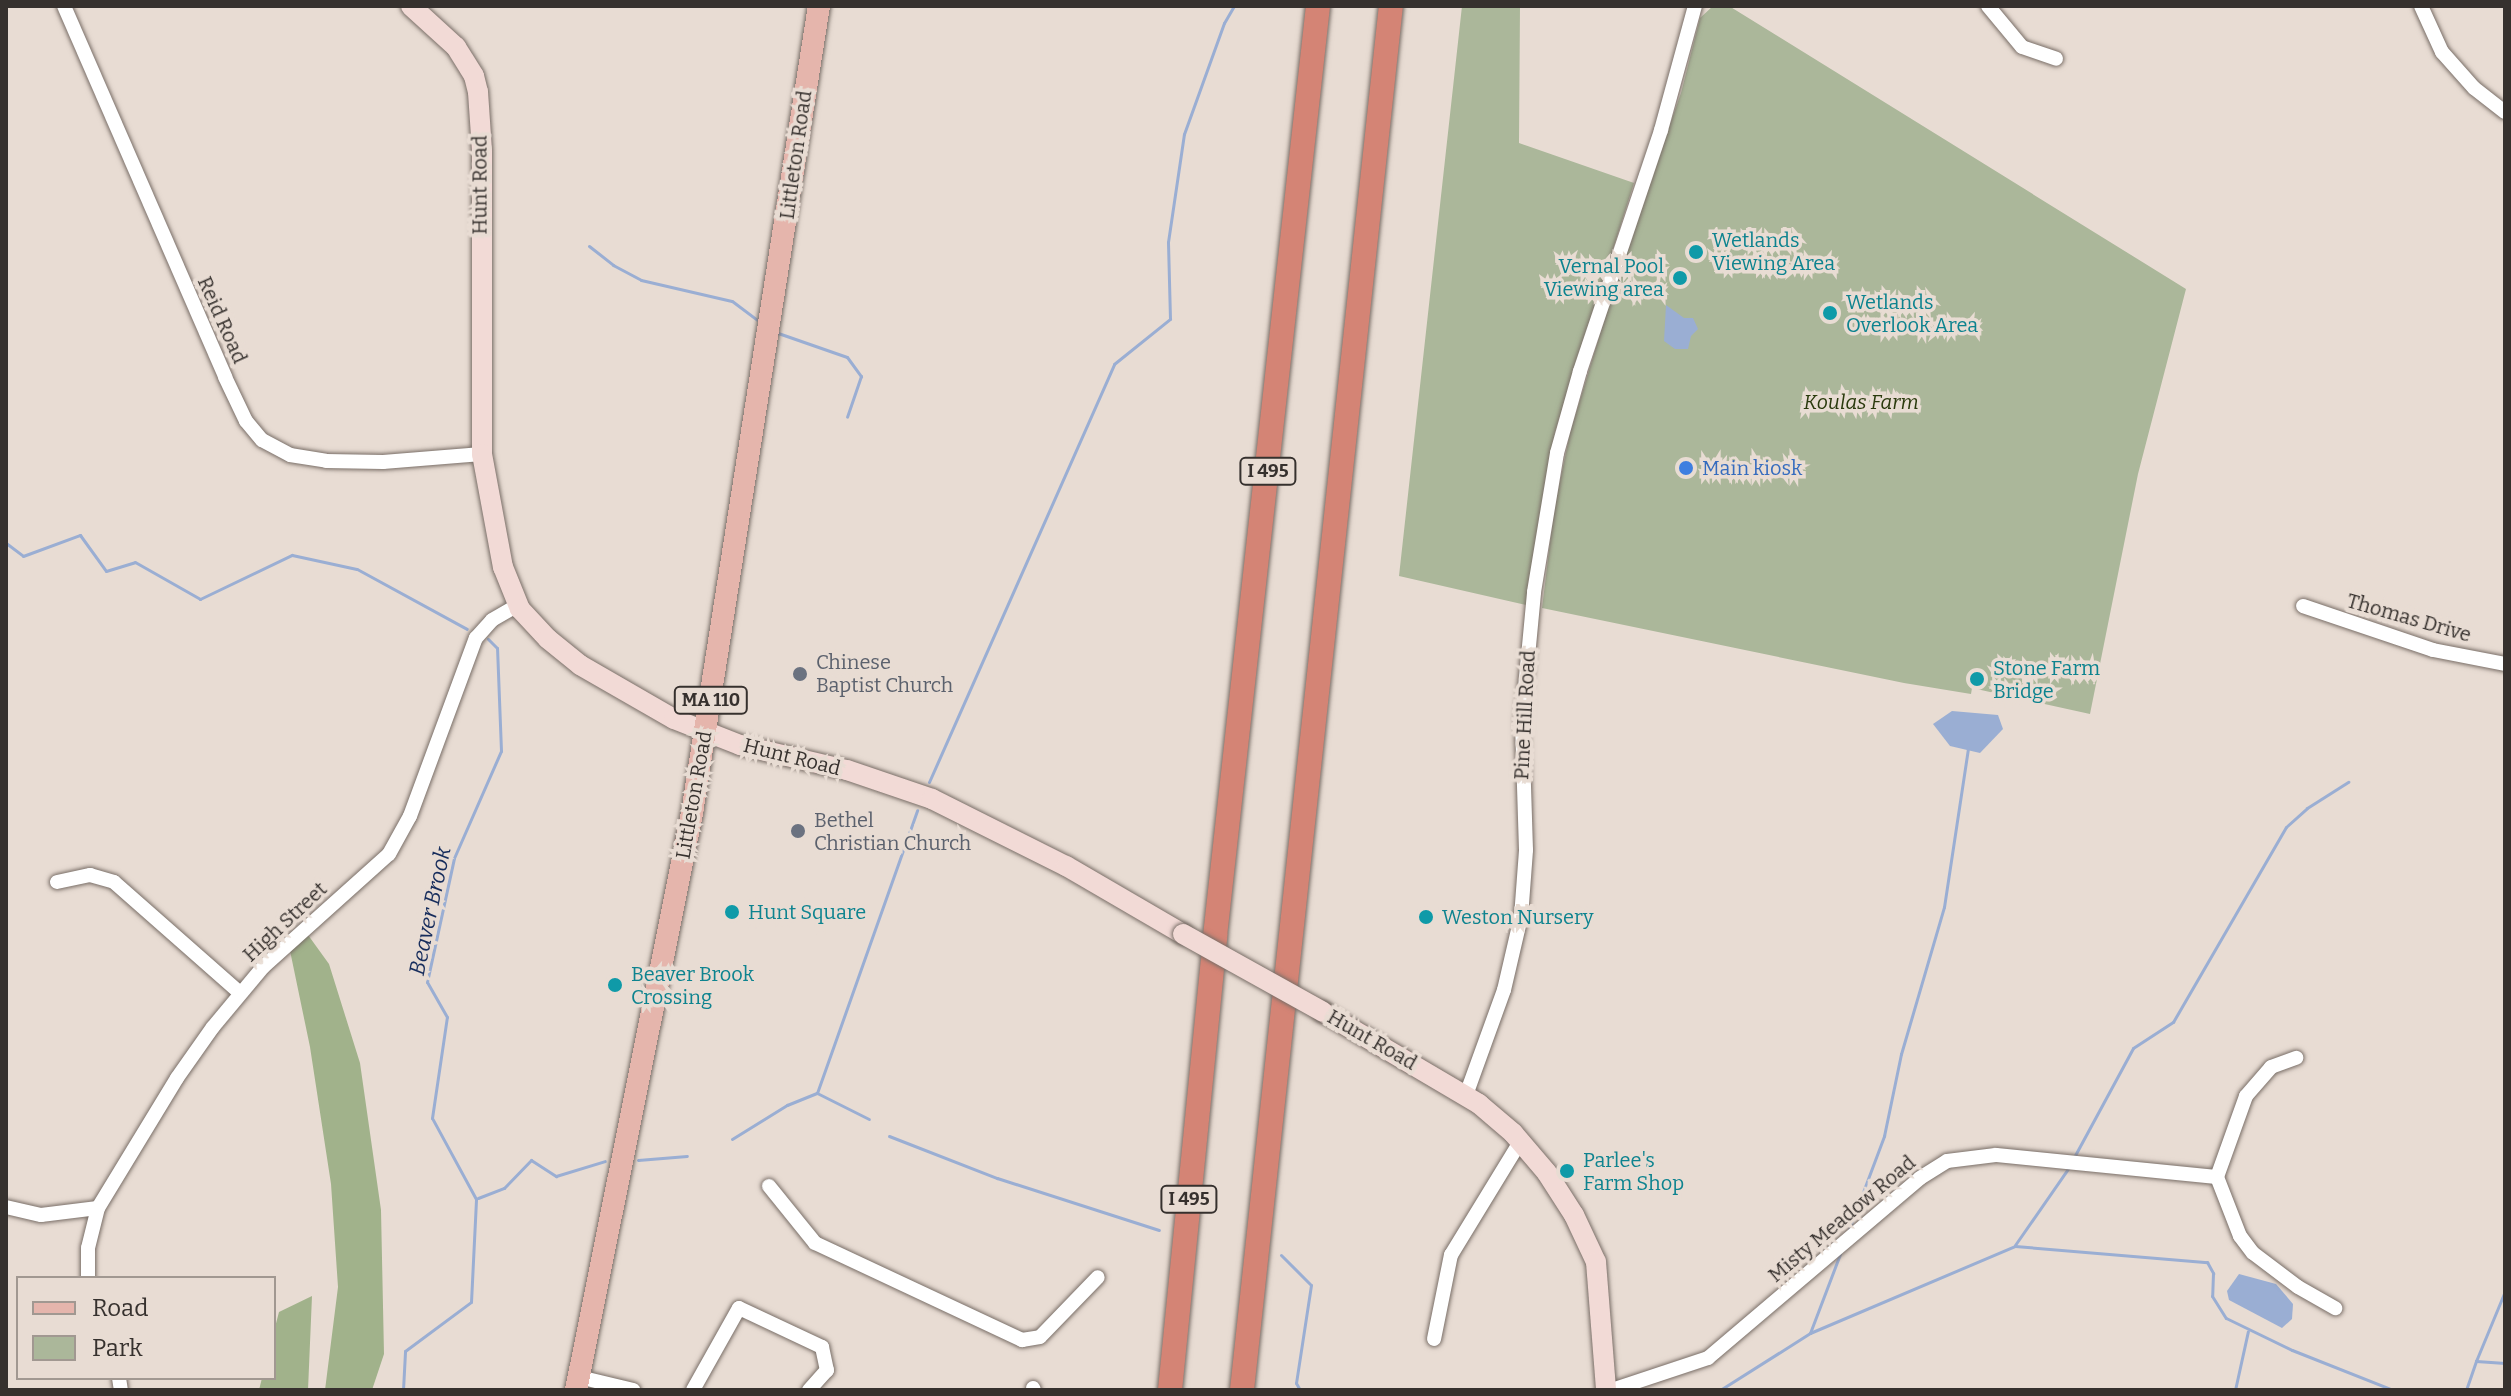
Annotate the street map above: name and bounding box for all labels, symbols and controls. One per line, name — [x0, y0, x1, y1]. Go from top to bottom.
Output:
street label: Littleton Road — [775, 89, 817, 221]
street label: Hunt Road — [468, 135, 492, 235]
place label: Wetlands Viewing Area — [1712, 228, 1835, 275]
marker: Wetlands Viewing Area — [1687, 243, 1705, 261]
place label: Vernal Pool Viewing area — [1544, 254, 1664, 301]
marker: Vernal Pool Viewing area — [1671, 269, 1689, 287]
street label: Reid Road — [192, 273, 252, 367]
place label: Wetlands Overlook Area — [1846, 290, 1978, 337]
marker: Wetlands Overlook Area — [1821, 304, 1839, 322]
park label: Koulas Farm — [1803, 390, 1919, 414]
place label: Main kiosk — [1702, 456, 1802, 480]
road number: I 495 — [1238, 457, 1298, 485]
marker: Main kiosk — [1677, 459, 1695, 477]
street label: Thomas Drive — [2344, 589, 2474, 647]
place label: Chinese Baptist Church — [816, 650, 953, 697]
street label: Pine Hill Road — [1510, 650, 1540, 780]
place label: Stone Farm Bridge — [1993, 656, 2100, 703]
marker: Chinese Baptist Church — [791, 665, 809, 683]
marker: Stone Farm Bridge — [1968, 670, 1986, 688]
road number: MA 110 — [673, 686, 749, 714]
street label: Littleton Road — [671, 729, 717, 861]
street label: Hunt Road — [741, 733, 843, 781]
place label: Bethel Christian Church — [814, 808, 971, 855]
marker: Bethel Christian Church — [789, 822, 807, 840]
water label: Beaver Brook — [404, 844, 456, 978]
street label: High Street — [238, 877, 332, 967]
place label: Hunt Square — [748, 900, 866, 924]
marker: Hunt Square — [723, 903, 741, 921]
place label: Weston Nursery — [1442, 905, 1594, 929]
marker: Weston Nursery — [1417, 908, 1435, 926]
place label: Beaver Brook Crossing — [631, 962, 754, 1009]
marker: Beaver Brook Crossing — [606, 976, 624, 994]
street label: Hunt Road — [1323, 1005, 1421, 1075]
place label: Parlee's Farm Shop — [1583, 1148, 1684, 1195]
street label: Misty Meadow Road — [1764, 1151, 1920, 1287]
marker: Parlee's Farm Shop — [1558, 1162, 1576, 1180]
road number: I 495 — [1159, 1185, 1219, 1213]
legend — [16, 1276, 276, 1380]
text: Road — [92, 1294, 148, 1322]
text: Park — [92, 1334, 143, 1362]

